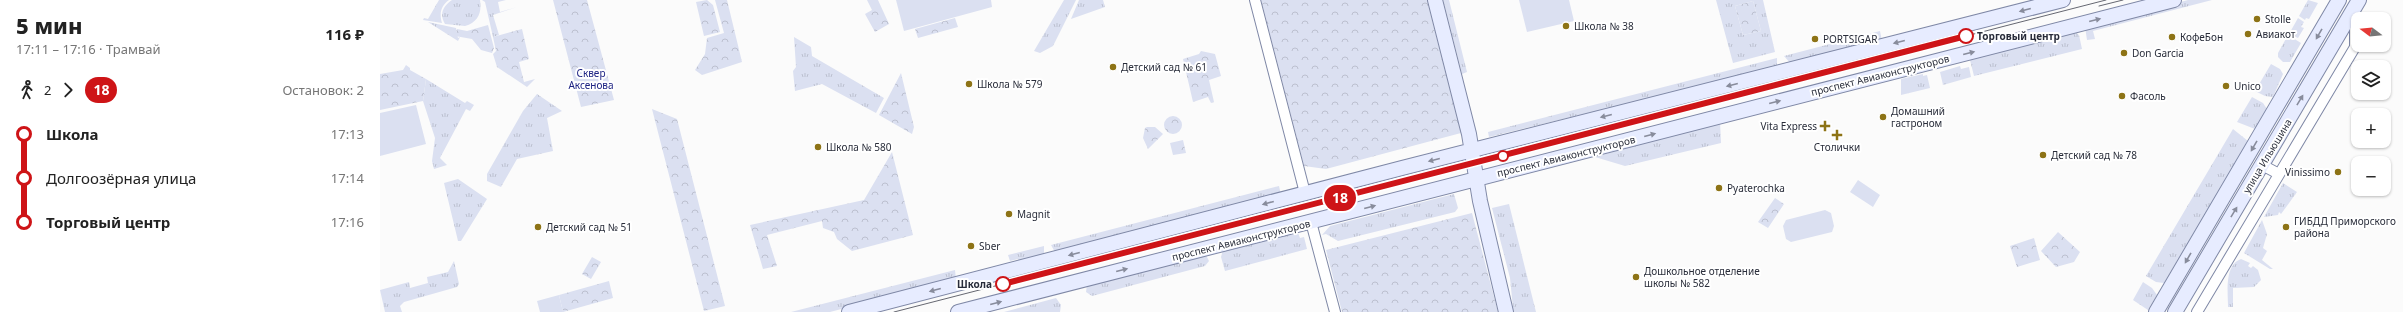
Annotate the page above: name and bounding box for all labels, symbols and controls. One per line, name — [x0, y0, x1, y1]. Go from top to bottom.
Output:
one-way arrow — [2019, 7, 2031, 13]
text: 5 мин — [16, 10, 82, 40]
place label: Stolle — [2265, 12, 2291, 26]
north arrow — [2351, 12, 2391, 52]
map controls — [2351, 12, 2391, 196]
marker: Stolle — [2252, 14, 2262, 24]
one-way arrow — [2089, 17, 2101, 23]
place label: Школа № 38 — [1574, 19, 1634, 33]
marker: Школа № 38 — [1561, 21, 1571, 31]
text: 116 ₽ — [325, 24, 364, 44]
place label: Авиакот — [2256, 27, 2296, 41]
marker: Торговый центр — [1958, 28, 1974, 44]
one-way arrow — [2316, 28, 2323, 40]
place label: Торговый центр — [1977, 29, 2060, 43]
marker: Авиакот — [2243, 29, 2253, 39]
place label: КофеБон — [2180, 30, 2223, 44]
place label: PORTSIGAR — [1823, 32, 1878, 46]
marker: КофеБон — [2167, 32, 2177, 42]
marker: PORTSIGAR — [1810, 34, 1820, 44]
text: 17:11 – 17:16 · Трамвай — [16, 40, 161, 58]
one-way arrow — [1893, 40, 1905, 46]
place label: Don Garcia — [2132, 46, 2184, 60]
marker: Don Garcia — [2119, 48, 2129, 58]
one-way arrow — [1963, 49, 1975, 55]
street label: проспект Авиаконструкторов — [1809, 51, 1951, 99]
place label: Детский сад № 61 — [1121, 60, 1207, 74]
button: layers — [2351, 60, 2391, 100]
marker: Детский сад № 61 — [1108, 62, 1118, 72]
park label: Сквер Аксенова — [568, 66, 614, 92]
place label: Школа № 579 — [977, 77, 1043, 91]
icon: walk — [16, 79, 38, 101]
icon: forward — [57, 79, 79, 101]
marker: Школа № 579 — [964, 79, 974, 89]
place label: Unico — [2234, 79, 2261, 93]
text: 18 — [93, 80, 109, 99]
text: 2 — [44, 81, 51, 99]
text: Остановок: 2 — [282, 81, 364, 99]
marker: Unico — [2221, 81, 2231, 91]
one-way arrow — [1726, 82, 1739, 88]
place label: Фасоль — [2130, 89, 2166, 103]
marker: Фасоль — [2117, 91, 2127, 101]
one-way arrow — [2296, 95, 2304, 105]
one-way arrow — [1769, 99, 1782, 105]
place label: Домашний гастроном — [1891, 104, 1945, 130]
button: + — [2351, 108, 2391, 148]
marker: Домашний гастроном — [1878, 112, 1888, 122]
one-way arrow — [1600, 114, 1612, 120]
street label: улица Ильюшина — [2239, 116, 2295, 196]
place label: Vita Express — [1760, 119, 1817, 133]
marker: Vita Express — [1820, 121, 1830, 131]
text: Школа — [46, 124, 99, 144]
text: 17:13 — [331, 125, 364, 143]
marker: Столички — [1832, 130, 1842, 140]
one-way arrow — [1643, 131, 1656, 137]
street label: проспект Авиаконструкторов — [1495, 132, 1637, 180]
place label: Школа № 580 — [826, 140, 892, 154]
place label: Столички — [1814, 140, 1860, 154]
one-way arrow — [2250, 140, 2257, 152]
marker: Школа № 580 — [813, 142, 823, 152]
place label: Детский сад № 78 — [2051, 148, 2137, 162]
unlabelled marker — [1497, 150, 1509, 162]
marker: Детский сад № 78 — [2038, 150, 2048, 160]
button: − — [2351, 156, 2391, 196]
one-way arrow — [1428, 157, 1440, 163]
place label: Vinissimo — [2285, 165, 2330, 179]
marker: Vinissimo — [2333, 167, 2343, 177]
text: Долгоозёрная улица — [46, 168, 196, 188]
text: 17:14 — [331, 169, 364, 187]
place label: Pyaterochka — [1727, 181, 1785, 195]
marker: Pyaterochka — [1714, 183, 1724, 193]
line badge: 18 — [1322, 185, 1358, 211]
text: 18 — [1332, 188, 1348, 207]
one-way arrow — [1262, 200, 1274, 206]
one-way arrow — [1364, 204, 1376, 210]
one-way arrow — [2230, 206, 2237, 218]
place label: Magnit — [1017, 207, 1051, 221]
marker: Magnit — [1004, 209, 1014, 219]
text: Торговый центр — [46, 212, 170, 232]
text: 17:16 — [331, 213, 364, 231]
place label: ГИБДД Приморского района — [2294, 214, 2396, 240]
street label: проспект Авиаконструкторов — [1170, 216, 1312, 264]
place label: Детский сад № 51 — [546, 220, 632, 234]
marker: Детский сад № 51 — [533, 222, 543, 232]
marker: ГИБДД Приморского района — [2281, 222, 2291, 232]
place label: Sber — [979, 239, 1000, 253]
marker: Sber — [966, 241, 976, 251]
one-way arrow — [1068, 251, 1080, 257]
one-way arrow — [2185, 252, 2192, 264]
place label: Дошкольное отделение школы № 582 — [1644, 264, 1760, 290]
one-way arrow — [1116, 267, 1128, 273]
marker: Дошкольное отделение школы № 582 — [1631, 272, 1641, 282]
marker: Школа — [995, 276, 1011, 292]
place label: Школа — [957, 277, 992, 291]
one-way arrow — [929, 287, 941, 293]
one-way arrow — [990, 299, 1002, 305]

